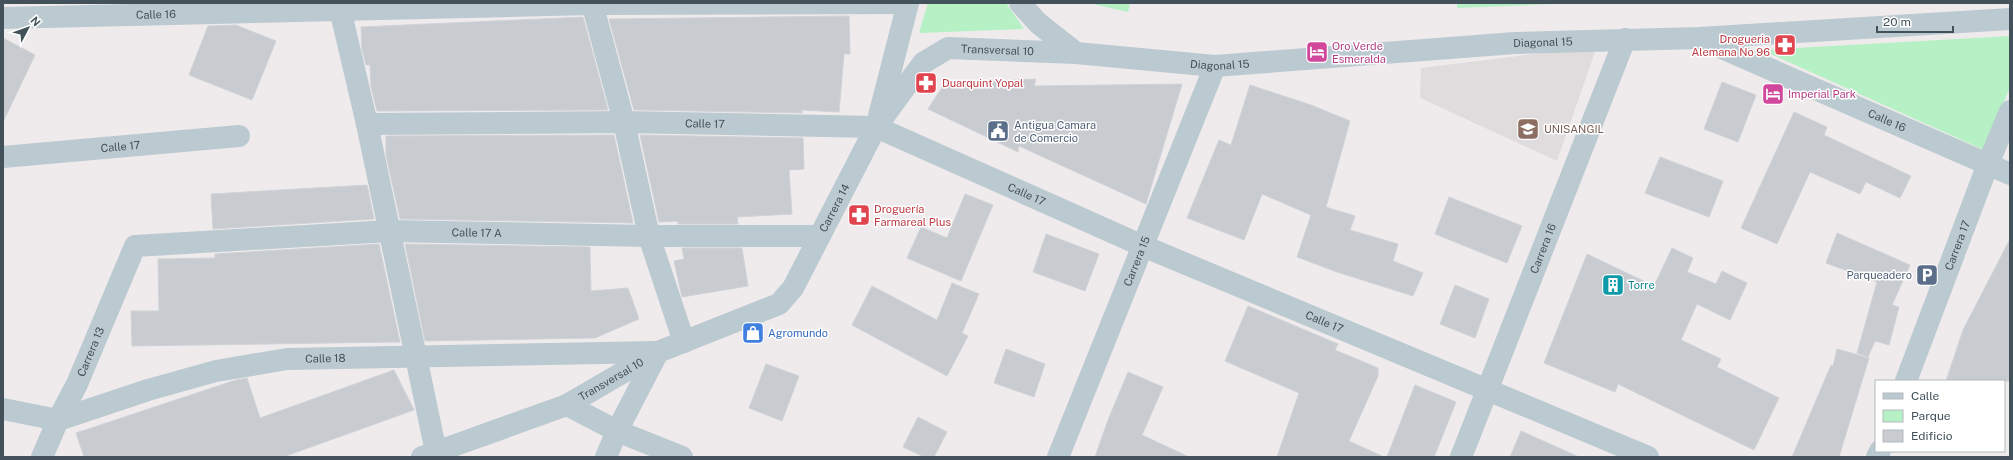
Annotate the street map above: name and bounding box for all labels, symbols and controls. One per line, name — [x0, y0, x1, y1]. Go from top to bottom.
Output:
north arrow — [8, 8, 48, 48]
street label: Calle 16 — [136, 8, 176, 21]
scale bar — [1877, 8, 1953, 34]
text: N — [28, 14, 43, 29]
text: 20 m — [1883, 15, 1911, 29]
pharmacy icon: Drogueria Alemana No 96 — [1772, 32, 1798, 58]
place label: Drogueria Alemana No 96 — [1692, 33, 1770, 58]
street label: Diagonal 15 — [1513, 35, 1573, 49]
hotel icon: Oro Verde Esmeralda — [1304, 39, 1330, 65]
place label: Oro Verde Esmeralda — [1332, 40, 1386, 65]
street label: Transversal 10 — [961, 43, 1035, 57]
street label: Diagonal 15 — [1190, 57, 1250, 72]
pharmacy icon: Duarquint Yopal — [913, 70, 939, 96]
place label: Duarquint Yopal — [942, 77, 1023, 89]
hotel icon: Imperial Park — [1760, 81, 1786, 107]
place label: Imperial Park — [1788, 88, 1856, 100]
street label: Calle 16 — [1866, 107, 1908, 134]
school or university icon: UNISANGIL — [1515, 116, 1541, 142]
street label: Calle 17 — [685, 117, 725, 130]
public building icon: Antigua Camara de Comercio — [985, 118, 1011, 144]
place label: Antigua Camara de Comercio — [1014, 119, 1096, 144]
place label: UNISANGIL — [1544, 123, 1604, 135]
street label: Calle 17 — [100, 139, 141, 154]
street label: Calle 17 — [1006, 181, 1048, 208]
street label: Carrera 14 — [817, 182, 852, 234]
pharmacy icon: Droguería Farmareal Plus — [846, 202, 872, 228]
place label: Droguería Farmareal Plus — [874, 203, 951, 228]
street label: Carrera 17 — [1942, 218, 1972, 272]
street label: Carrera 16 — [1528, 222, 1558, 275]
street label: Calle 17 A — [452, 226, 502, 239]
street label: Carrera 15 — [1121, 234, 1152, 288]
parking icon: Parqueadero — [1914, 262, 1940, 288]
place label: Parqueadero — [1846, 269, 1912, 281]
building icon: Torre — [1600, 272, 1626, 298]
place label: Torre — [1628, 279, 1655, 291]
street label: Calle 17 — [1304, 309, 1345, 335]
shop icon: Agromundo — [740, 320, 766, 346]
street label: Carrera 13 — [75, 325, 106, 378]
place label: Agromundo — [768, 327, 828, 339]
street label: Calle 18 — [305, 352, 346, 365]
street label: Transversal 10 — [576, 356, 646, 403]
legend — [1875, 380, 2005, 452]
text: Calle — [1911, 389, 1940, 403]
text: Parque — [1911, 409, 1951, 423]
text: Edificio — [1911, 429, 1953, 443]

